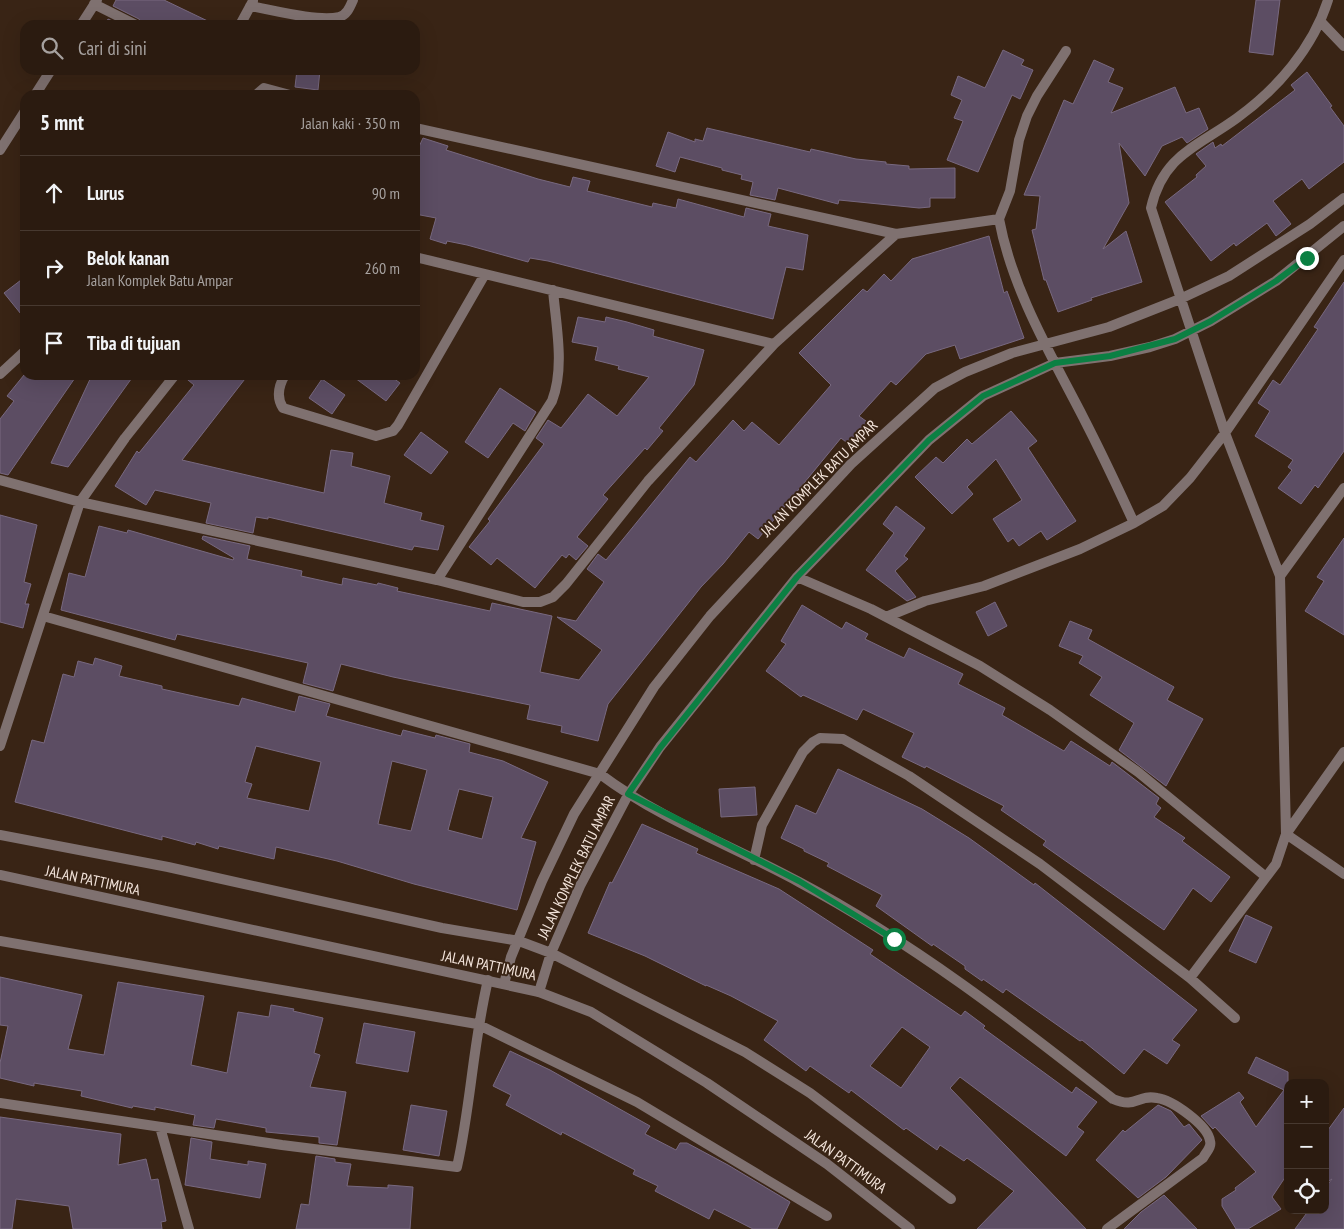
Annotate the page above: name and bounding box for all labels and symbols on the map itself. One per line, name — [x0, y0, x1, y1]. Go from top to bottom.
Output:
route end — [1296, 247, 1319, 270]
street label: JALAN KOMPLEK BATU AMPAR — [756, 416, 881, 541]
street label: JALAN KOMPLEK BATU AMPAR — [533, 792, 619, 943]
street label: JALAN PATTIMURA — [43, 861, 143, 899]
route start — [883, 928, 906, 951]
street label: JALAN PATTIMURA — [439, 946, 539, 984]
street label: JALAN PATTIMURA — [801, 1124, 891, 1197]

